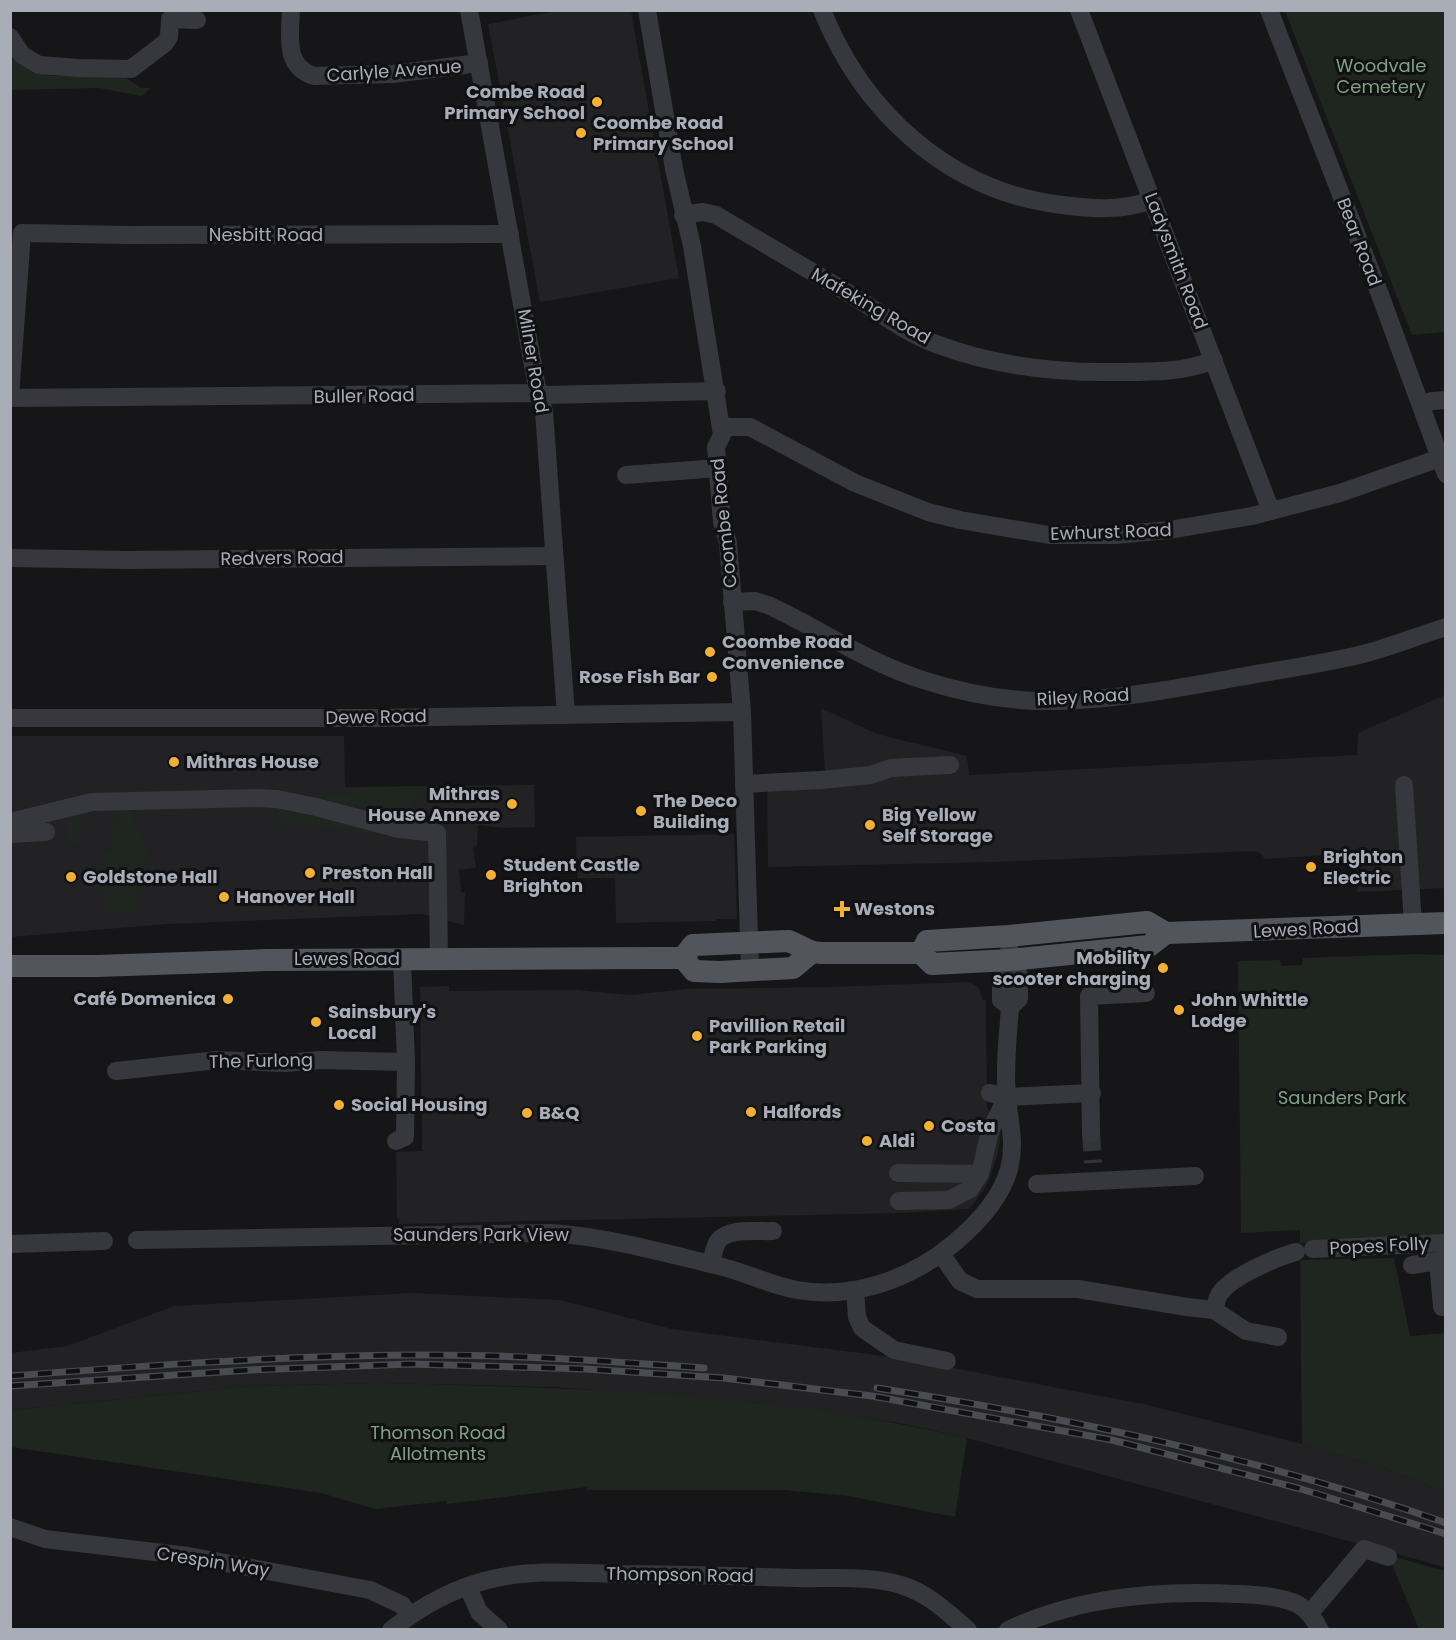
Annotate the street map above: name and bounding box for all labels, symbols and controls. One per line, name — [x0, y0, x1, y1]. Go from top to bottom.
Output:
street label: Carlyle Avenue — [326, 53, 462, 88]
park label: Woodvale Cemetery — [1336, 53, 1426, 99]
place label: Combe Road Primary School — [444, 79, 585, 125]
marker: Combe Road Primary School — [590, 95, 604, 109]
place label: Coombe Road Primary School — [593, 110, 734, 156]
marker: Coombe Road Primary School — [574, 126, 588, 140]
street label: Ladysmith Road — [1139, 189, 1214, 333]
street label: Bear Road — [1331, 194, 1388, 290]
street label: Nesbitt Road — [209, 222, 323, 247]
street label: Mafeking Road — [807, 261, 935, 350]
street label: Milner Road — [512, 307, 555, 415]
street label: Buller Road — [313, 382, 415, 409]
street label: Coombe Road — [704, 457, 743, 589]
street label: Ewhurst Road — [1050, 517, 1172, 546]
street label: Redvers Road — [220, 544, 344, 571]
place label: Coombe Road Convenience — [722, 629, 852, 675]
marker: Coombe Road Convenience — [703, 645, 717, 659]
place label: Rose Fish Bar — [579, 664, 700, 689]
marker: Rose Fish Bar — [705, 670, 719, 684]
street label: Riley Road — [1036, 682, 1130, 711]
street label: Dewe Road — [325, 703, 427, 730]
place label: Mithras House — [186, 749, 319, 774]
marker: Mithras House — [167, 755, 181, 769]
place label: Mithras House Annexe — [368, 781, 500, 827]
place label: The Deco Building — [653, 788, 737, 834]
marker: Mithras House Annexe — [505, 797, 519, 811]
place label: Big Yellow Self Storage — [882, 802, 993, 848]
marker: The Deco Building — [634, 804, 648, 818]
marker: Big Yellow Self Storage — [863, 818, 877, 832]
place label: Brighton Electric — [1323, 844, 1403, 890]
place label: Student Castle Brighton — [503, 852, 640, 898]
place label: Preston Hall — [322, 860, 433, 885]
marker: Brighton Electric — [1304, 860, 1318, 874]
place label: Goldstone Hall — [83, 864, 218, 889]
marker: Preston Hall — [303, 866, 317, 880]
marker: Student Castle Brighton — [484, 868, 498, 882]
marker: Goldstone Hall — [64, 870, 78, 884]
place label: Hanover Hall — [236, 884, 355, 909]
marker: Hanover Hall — [217, 890, 231, 904]
place label: Westons — [854, 896, 935, 921]
marker: Westons — [835, 902, 849, 916]
street label: Lewes Road — [1252, 913, 1359, 944]
place label: Mobility scooter charging — [992, 945, 1152, 991]
street label: Lewes Road — [294, 946, 400, 971]
marker: Mobility scooter charging — [1156, 961, 1170, 975]
place label: Café Domenica — [73, 986, 216, 1011]
place label: John Whittle Lodge — [1191, 987, 1308, 1033]
marker: Café Domenica — [221, 992, 235, 1006]
place label: Sainsbury's Local — [328, 999, 436, 1045]
marker: John Whittle Lodge — [1172, 1003, 1186, 1017]
place label: Pavillion Retail Park Parking — [709, 1013, 845, 1059]
marker: Sainsbury's Local — [309, 1015, 323, 1029]
marker: Pavillion Retail Park Parking — [690, 1029, 704, 1043]
street label: The Furlong — [209, 1047, 313, 1074]
park label: Saunders Park — [1278, 1085, 1407, 1110]
place label: Social Housing — [351, 1092, 488, 1117]
marker: Social Housing — [332, 1098, 346, 1112]
place label: Halfords — [763, 1099, 842, 1124]
place label: B&Q — [539, 1100, 579, 1125]
marker: Halfords — [744, 1105, 758, 1119]
marker: B&Q — [520, 1106, 534, 1120]
place label: Costa — [941, 1113, 996, 1138]
marker: Costa — [922, 1119, 936, 1133]
place label: Aldi — [879, 1128, 915, 1153]
marker: Aldi — [860, 1134, 874, 1148]
street label: Saunders Park View — [393, 1222, 569, 1247]
street label: Popes Folly — [1329, 1230, 1429, 1261]
park label: Thomson Road Allotments — [370, 1420, 506, 1466]
street label: Crespin Way — [155, 1540, 271, 1583]
street label: Thompson Road — [606, 1561, 754, 1588]

